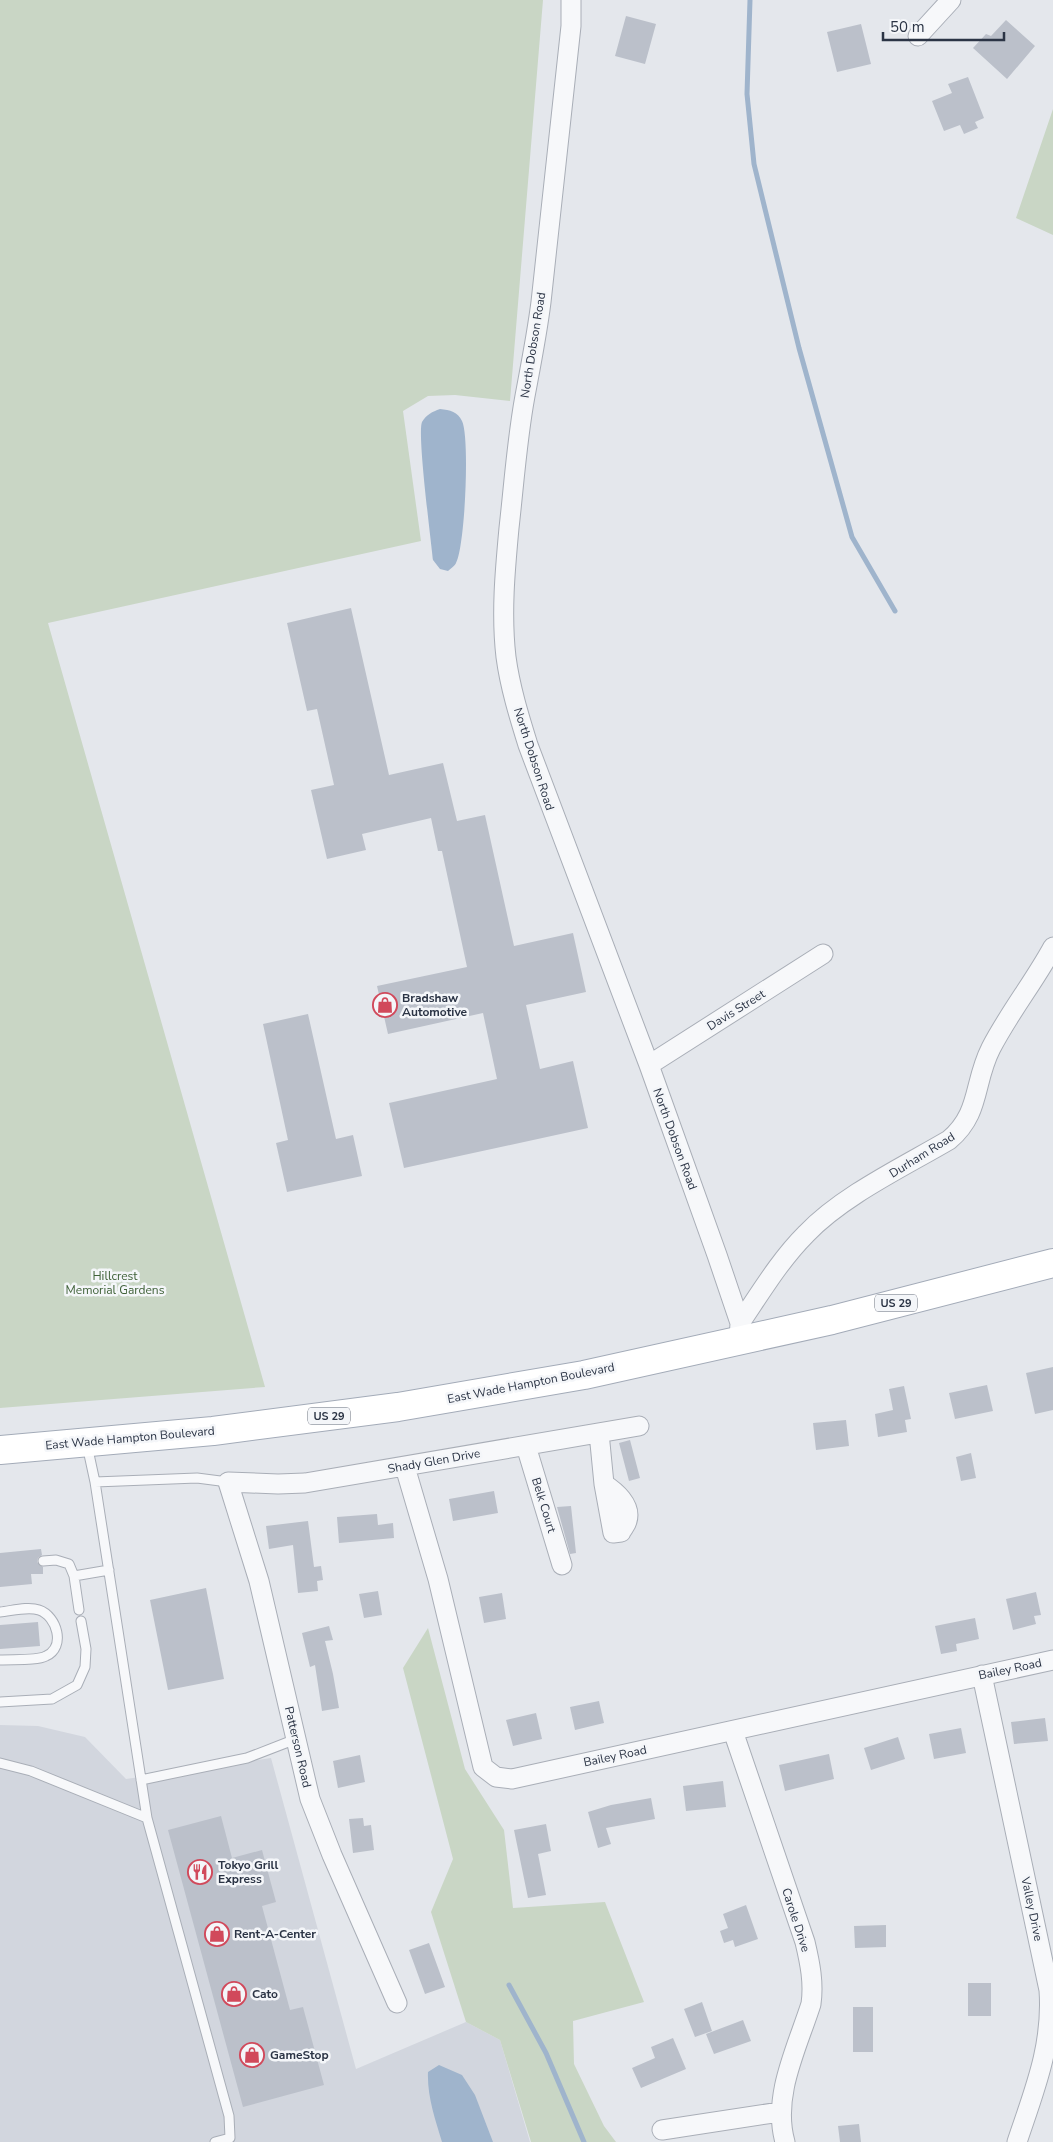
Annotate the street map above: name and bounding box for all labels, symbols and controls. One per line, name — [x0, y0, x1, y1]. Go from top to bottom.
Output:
scale bar — [883, 10, 1004, 42]
text: 50 m — [890, 17, 925, 37]
street label: North Dobson Road — [517, 291, 549, 399]
street label: North Dobson Road — [510, 706, 558, 812]
street label: Davis Street — [704, 985, 769, 1034]
place label: Bradshaw Automotive — [402, 990, 468, 1020]
shop icon: Bradshaw Automotive — [372, 992, 398, 1018]
street label: North Dobson Road — [649, 1086, 701, 1192]
street label: Durham Road — [886, 1129, 958, 1181]
park label: Hillcrest Memorial Gardens — [66, 1268, 165, 1298]
road number: US 29 — [875, 1295, 917, 1312]
street label: East Wade Hampton Boulevard — [446, 1359, 616, 1407]
road number: US 29 — [308, 1408, 350, 1424]
street label: East Wade Hampton Boulevard — [45, 1423, 215, 1453]
street label: Shady Glen Drive — [386, 1445, 482, 1477]
street label: Belk Court — [528, 1475, 560, 1535]
street label: Bailey Road — [977, 1654, 1043, 1684]
street label: Patterson Road — [281, 1705, 315, 1789]
street label: Bailey Road — [582, 1741, 648, 1771]
place label: Tokyo Grill Express — [218, 1857, 278, 1887]
restaurant icon: Tokyo Grill Express — [187, 1859, 213, 1885]
street label: Valley Drive — [1017, 1875, 1047, 1942]
street label: Carole Drive — [778, 1886, 814, 1954]
shop icon: Rent-A-Center — [204, 1921, 230, 1947]
place label: Rent-A-Center — [234, 1926, 316, 1942]
shop icon: Cato — [221, 1981, 247, 2007]
place label: Cato — [252, 1986, 278, 2002]
shop icon: GameStop — [239, 2042, 265, 2068]
place label: GameStop — [270, 2047, 329, 2063]

